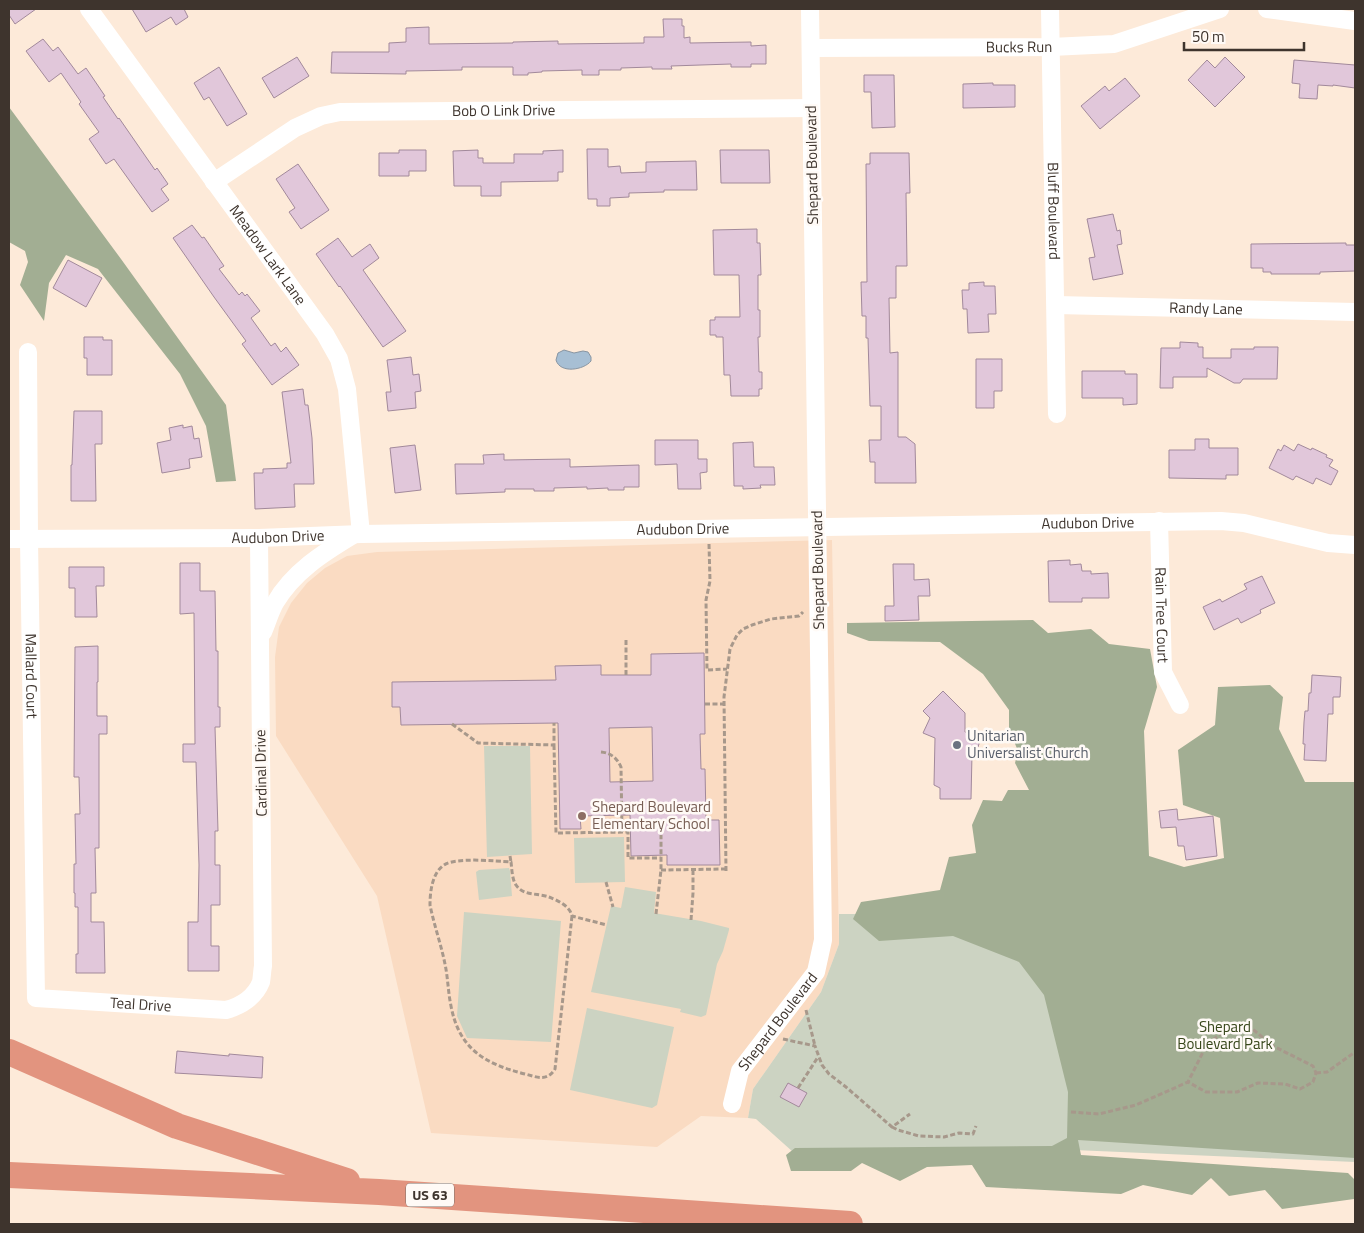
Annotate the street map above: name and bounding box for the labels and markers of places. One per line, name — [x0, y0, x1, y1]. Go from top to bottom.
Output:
place label: Unitarian Universalist Church — [967, 724, 1088, 764]
marker: Unitarian Universalist Church — [951, 739, 963, 751]
place label: Shepard Boulevard Elementary School — [592, 795, 711, 835]
marker: Shepard Boulevard Elementary School — [576, 810, 588, 822]

